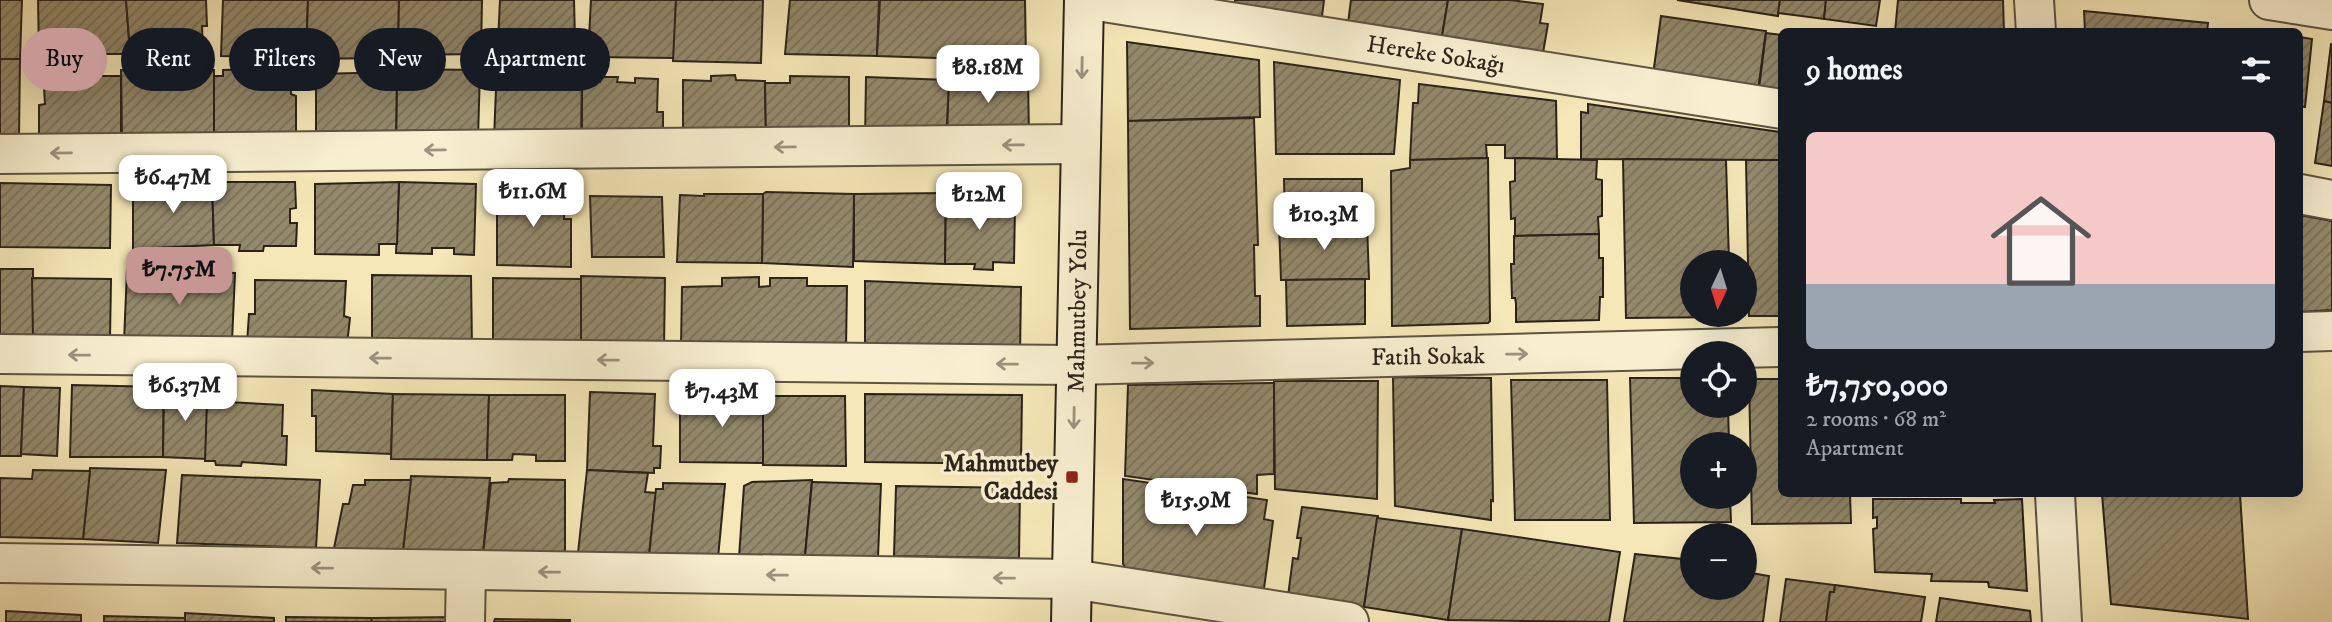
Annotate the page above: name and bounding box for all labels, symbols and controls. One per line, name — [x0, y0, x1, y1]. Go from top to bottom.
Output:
chip: Buy — [21, 28, 107, 91]
chip: Rent — [121, 28, 215, 91]
chip: Filters — [229, 28, 340, 91]
chip: New — [354, 28, 446, 91]
chip: Apartment — [460, 28, 610, 91]
street label: Hereke Sokağı — [1365, 29, 1507, 81]
pin: ₺8.18M — [931, 46, 1045, 105]
icon: filters — [2237, 51, 2275, 89]
text: 9 homes — [1806, 52, 1903, 89]
text: ₺8.18M — [952, 53, 1024, 82]
one-way arrow — [1076, 56, 1089, 79]
one-way arrow — [1001, 138, 1024, 152]
one-way arrow — [774, 140, 797, 154]
one-way arrow — [424, 143, 447, 157]
one-way arrow — [49, 147, 72, 160]
pin: ₺6.47M — [116, 156, 230, 215]
text: ₺6.47M — [135, 163, 211, 192]
pin: ₺11.6M — [476, 170, 590, 229]
pin: ₺12M — [938, 173, 1020, 232]
text: ₺11.6M — [499, 177, 567, 206]
icon: home — [1978, 178, 2104, 304]
text: ₺12M — [952, 180, 1006, 209]
pin: ₺10.3M — [1267, 192, 1381, 252]
text: ₺10.3M — [1290, 200, 1358, 229]
street label: Mahmutbey Yolu — [1062, 229, 1094, 393]
pin: ₺7.75M — [122, 247, 236, 307]
north arrow — [1680, 250, 1757, 327]
map controls — [1680, 250, 1757, 600]
text: ₺7.75M — [142, 255, 216, 284]
street label: Fatih Sokak — [1371, 341, 1485, 373]
button: locate — [1680, 341, 1757, 418]
one-way arrow — [1506, 347, 1529, 360]
one-way arrow — [68, 348, 91, 362]
one-way arrow — [369, 351, 392, 365]
one-way arrow — [596, 353, 619, 367]
one-way arrow — [995, 357, 1018, 371]
one-way arrow — [1131, 357, 1154, 370]
pin: ₺6.37M — [128, 364, 242, 423]
text: ₺7,750,000 — [1806, 368, 1948, 405]
pin: ₺7.43M — [665, 370, 779, 429]
text: ₺6.37M — [149, 371, 221, 400]
text: ₺7.43M — [685, 377, 759, 406]
text: 2 rooms · 68 m² — [1806, 405, 1946, 434]
one-way arrow — [1067, 406, 1081, 429]
button: + — [1680, 432, 1757, 509]
text: Apartment — [1806, 434, 1904, 463]
place label: Mahmutbey Caddesi — [944, 449, 1059, 507]
marker: Mahmutbey Caddesi — [1064, 469, 1080, 485]
pin: ₺15.9M — [1139, 478, 1253, 538]
text: ₺15.9M — [1161, 486, 1231, 515]
button: − — [1680, 523, 1757, 600]
one-way arrow — [310, 562, 333, 575]
one-way arrow — [538, 565, 561, 579]
one-way arrow — [765, 568, 788, 582]
one-way arrow — [993, 571, 1016, 585]

